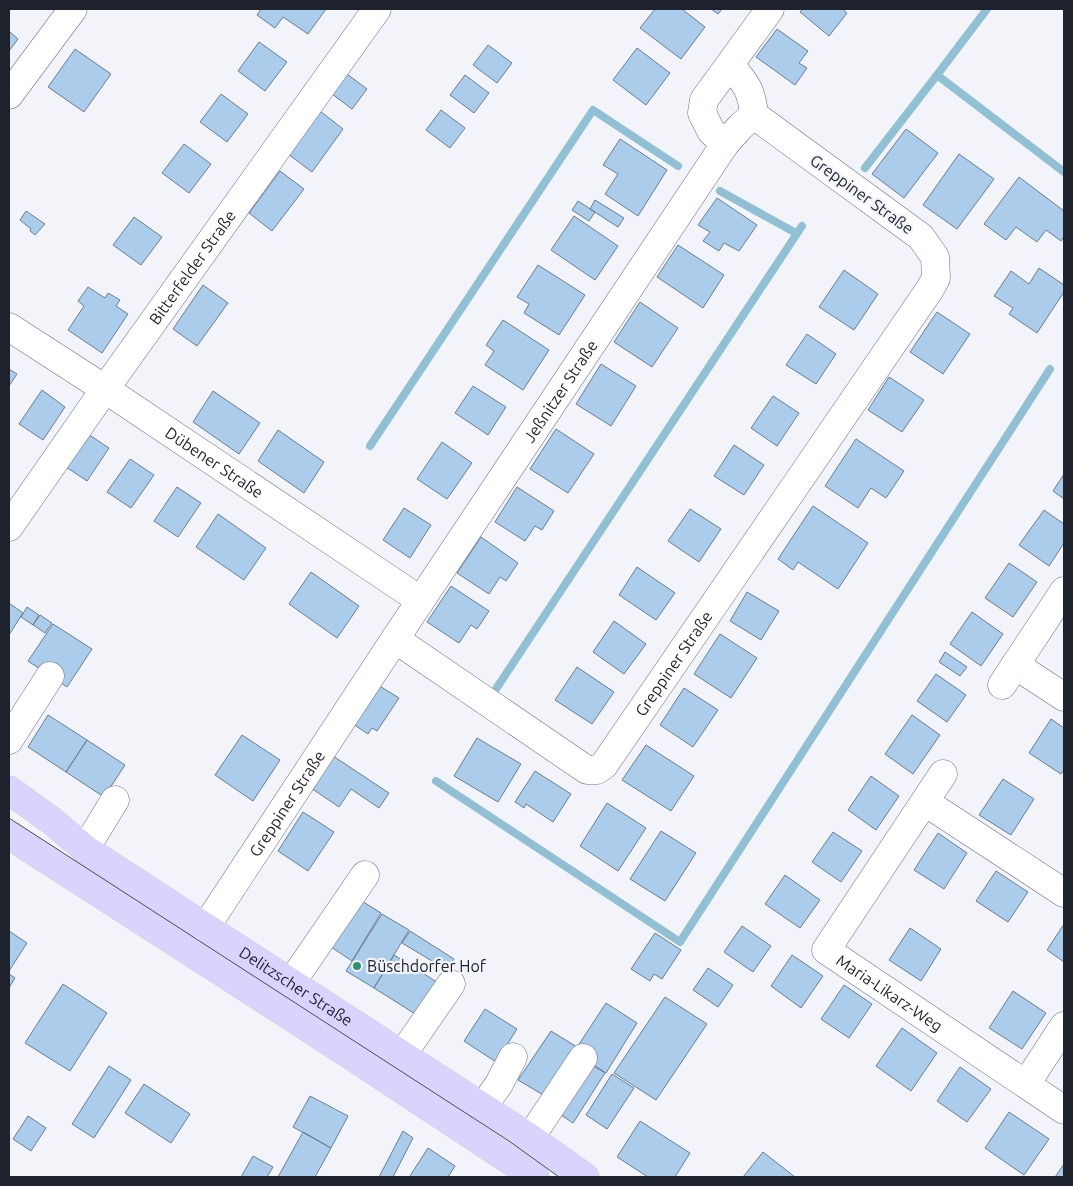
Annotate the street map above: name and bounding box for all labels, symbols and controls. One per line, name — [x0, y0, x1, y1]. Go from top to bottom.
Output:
street label: Greppiner Straße — [807, 151, 917, 237]
street label: Bitterfelder Straße — [145, 207, 239, 328]
street label: Jeßnitzer Straße — [520, 337, 601, 446]
street label: Dübener Straße — [162, 423, 267, 501]
street label: Greppiner Straße — [631, 607, 716, 719]
street label: Greppiner Straße — [245, 747, 328, 860]
street label: Delitzscher Straße — [236, 943, 356, 1029]
street label: Maria-Likarz-Weg — [833, 951, 946, 1035]
place label: Büschdorfer Hof — [367, 957, 487, 975]
marker: Büschdorfer Hof — [351, 960, 363, 972]

